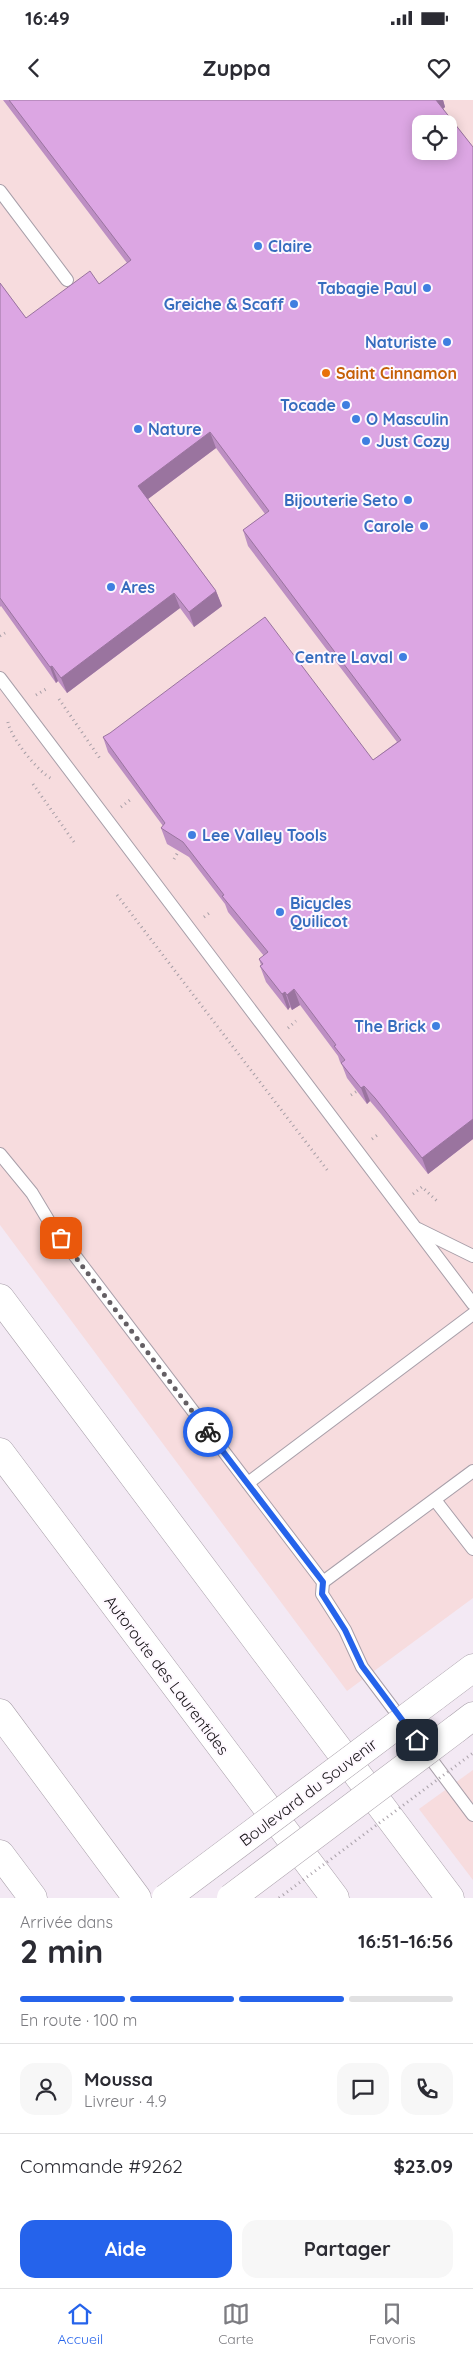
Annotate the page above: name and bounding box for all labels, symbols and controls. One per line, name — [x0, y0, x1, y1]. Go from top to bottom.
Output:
text: 16:49 — [25, 6, 70, 30]
icon: back — [20, 54, 48, 82]
text: Zuppa — [202, 54, 271, 82]
icon: heart — [425, 54, 453, 82]
map controls — [412, 115, 457, 160]
button: locate — [412, 115, 457, 160]
place label: Claire — [268, 236, 312, 256]
marker: Claire — [252, 240, 264, 252]
place label: Tabagie Paul — [317, 278, 417, 298]
marker: Tabagie Paul — [421, 282, 433, 294]
place label: Greiche & Scaff — [164, 294, 284, 314]
marker: Greiche & Scaff — [288, 298, 300, 310]
place label: Naturiste — [365, 332, 437, 352]
marker: Naturiste — [441, 336, 453, 348]
place label: Saint Cinnamon — [336, 363, 457, 383]
marker: Saint Cinnamon — [320, 367, 332, 379]
place label: Tocade — [280, 395, 336, 415]
marker: Tocade — [340, 399, 352, 411]
place label: O Masculin — [366, 409, 449, 429]
marker: O Masculin — [350, 413, 362, 425]
place label: Nature — [148, 419, 202, 439]
marker: Nature — [132, 423, 144, 435]
place label: Just Cozy — [376, 431, 450, 451]
marker: Just Cozy — [360, 435, 372, 447]
place label: Bijouterie Seto — [284, 490, 398, 510]
marker: Bijouterie Seto — [402, 494, 414, 506]
place label: Carole — [364, 516, 414, 536]
marker: Carole — [418, 520, 430, 532]
place label: Ares — [121, 577, 155, 597]
marker: Ares — [105, 581, 117, 593]
place label: Centre Laval — [295, 647, 393, 667]
marker: Centre Laval — [397, 651, 409, 663]
place label: Lee Valley Tools — [202, 825, 327, 845]
marker: Lee Valley Tools — [186, 829, 198, 841]
place label: Bicycles Quilicot — [290, 893, 352, 931]
marker: Bicycles Quilicot — [274, 906, 286, 918]
place label: The Brick — [354, 1016, 426, 1036]
marker: The Brick — [430, 1020, 442, 1032]
pin — [40, 1217, 82, 1259]
icon: bag — [47, 1224, 75, 1252]
courier — [183, 1407, 233, 1457]
icon: bike — [194, 1418, 222, 1446]
street label: Autoroute des Laurentides — [100, 1591, 234, 1759]
pin — [396, 1719, 438, 1761]
icon: home — [403, 1726, 431, 1754]
street label: Boulevard du Souvenir — [235, 1734, 381, 1850]
text: Arrivée dans — [20, 1912, 113, 1932]
text: 16:51–16:56 — [358, 1929, 453, 1953]
text: 2 min — [20, 1931, 103, 1971]
text: En route · 100 m — [20, 2010, 137, 2030]
button: person — [20, 2063, 72, 2115]
button: chat — [337, 2063, 389, 2115]
button: phone — [401, 2063, 453, 2115]
text: Moussa — [84, 2067, 153, 2091]
text: Livreur · 4.9 — [84, 2091, 167, 2111]
text: Commande #9262 — [20, 2154, 183, 2178]
text: $23.09 — [393, 2154, 453, 2178]
button: Aide — [20, 2220, 232, 2278]
button: Partager — [242, 2220, 453, 2278]
tab: Accueil — [58, 2300, 103, 2348]
tab: Carte — [218, 2300, 254, 2348]
tab: Favoris — [369, 2300, 415, 2348]

